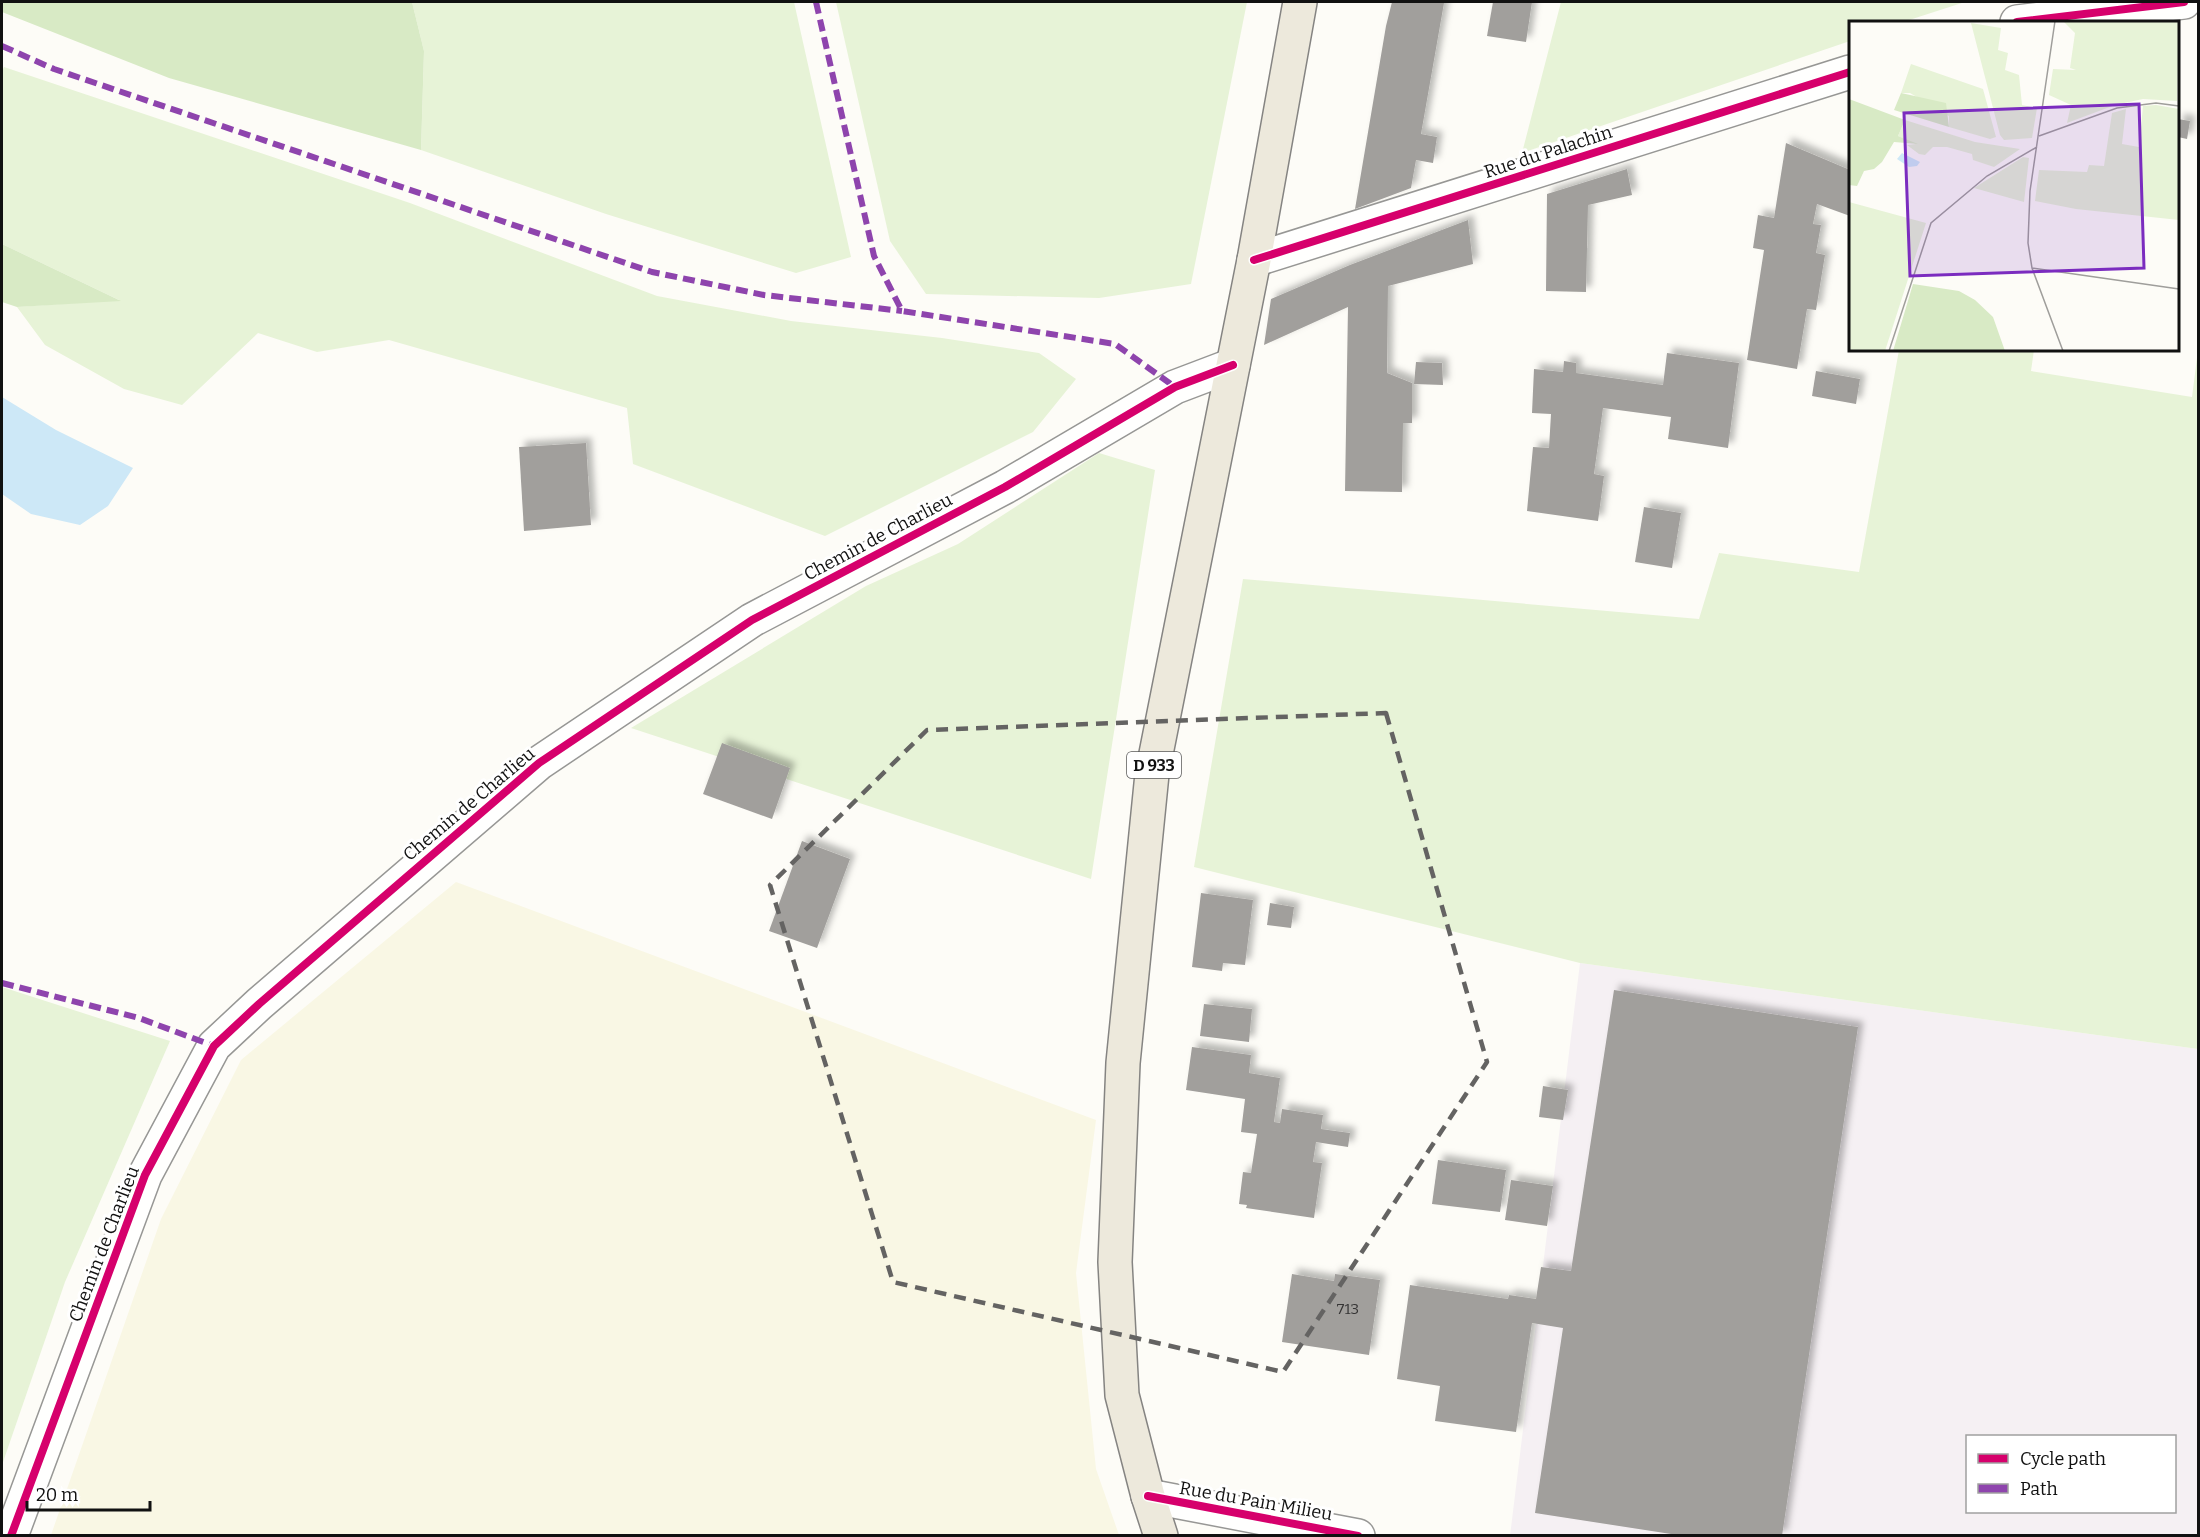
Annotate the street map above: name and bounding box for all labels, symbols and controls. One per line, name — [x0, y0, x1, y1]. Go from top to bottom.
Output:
inset map — [1849, 21, 2179, 351]
street label: Rue du Palachin — [1481, 121, 1615, 183]
street label: Chemin de Charlieu — [800, 489, 956, 585]
street label: Chemin de Charlieu — [399, 743, 539, 865]
road number: D 933 — [1127, 752, 1181, 778]
street label: Chemin de Charlieu — [64, 1163, 144, 1325]
house number: 713 — [1337, 1300, 1359, 1318]
legend — [1966, 1435, 2176, 1513]
text: Cycle path — [2020, 1448, 2106, 1470]
scale bar — [27, 1474, 150, 1512]
street label: Rue du Pain Milieu — [1178, 1477, 1334, 1525]
text: Path — [2020, 1478, 2058, 1500]
text: 20 m — [36, 1484, 78, 1506]

